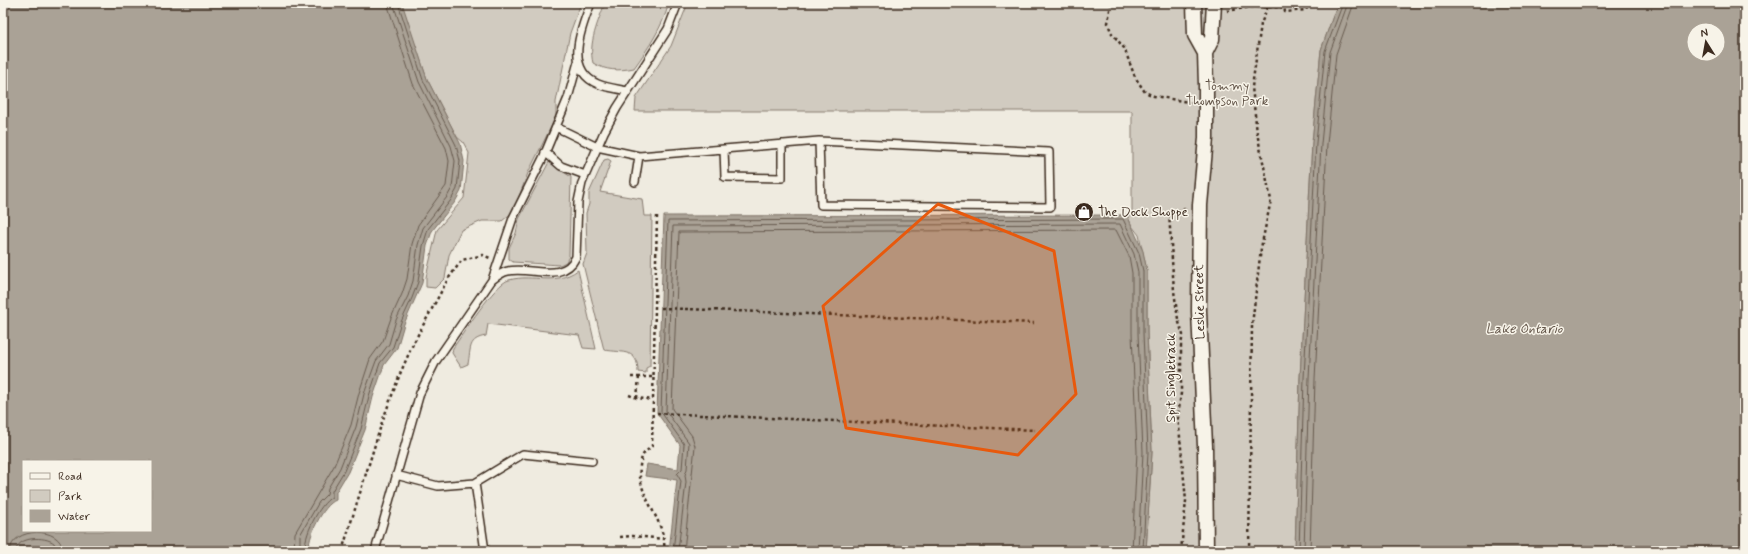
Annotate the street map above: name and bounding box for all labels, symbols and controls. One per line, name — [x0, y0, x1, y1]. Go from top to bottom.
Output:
north arrow — [1686, 22, 1726, 62]
text: N — [1699, 26, 1709, 41]
park label: Tommy Thompson Park — [1186, 78, 1269, 110]
shop icon: The Dock Shoppe — [1073, 201, 1095, 223]
place label: The Dock Shoppe — [1098, 204, 1188, 221]
street label: Leslie Street — [1191, 264, 1209, 340]
water label: Lake Ontario — [1486, 320, 1563, 338]
street label: Spit Singletrack — [1163, 333, 1181, 423]
legend — [22, 460, 152, 532]
text: Road — [58, 469, 82, 485]
text: Park — [58, 489, 82, 505]
text: Water — [58, 509, 90, 525]

